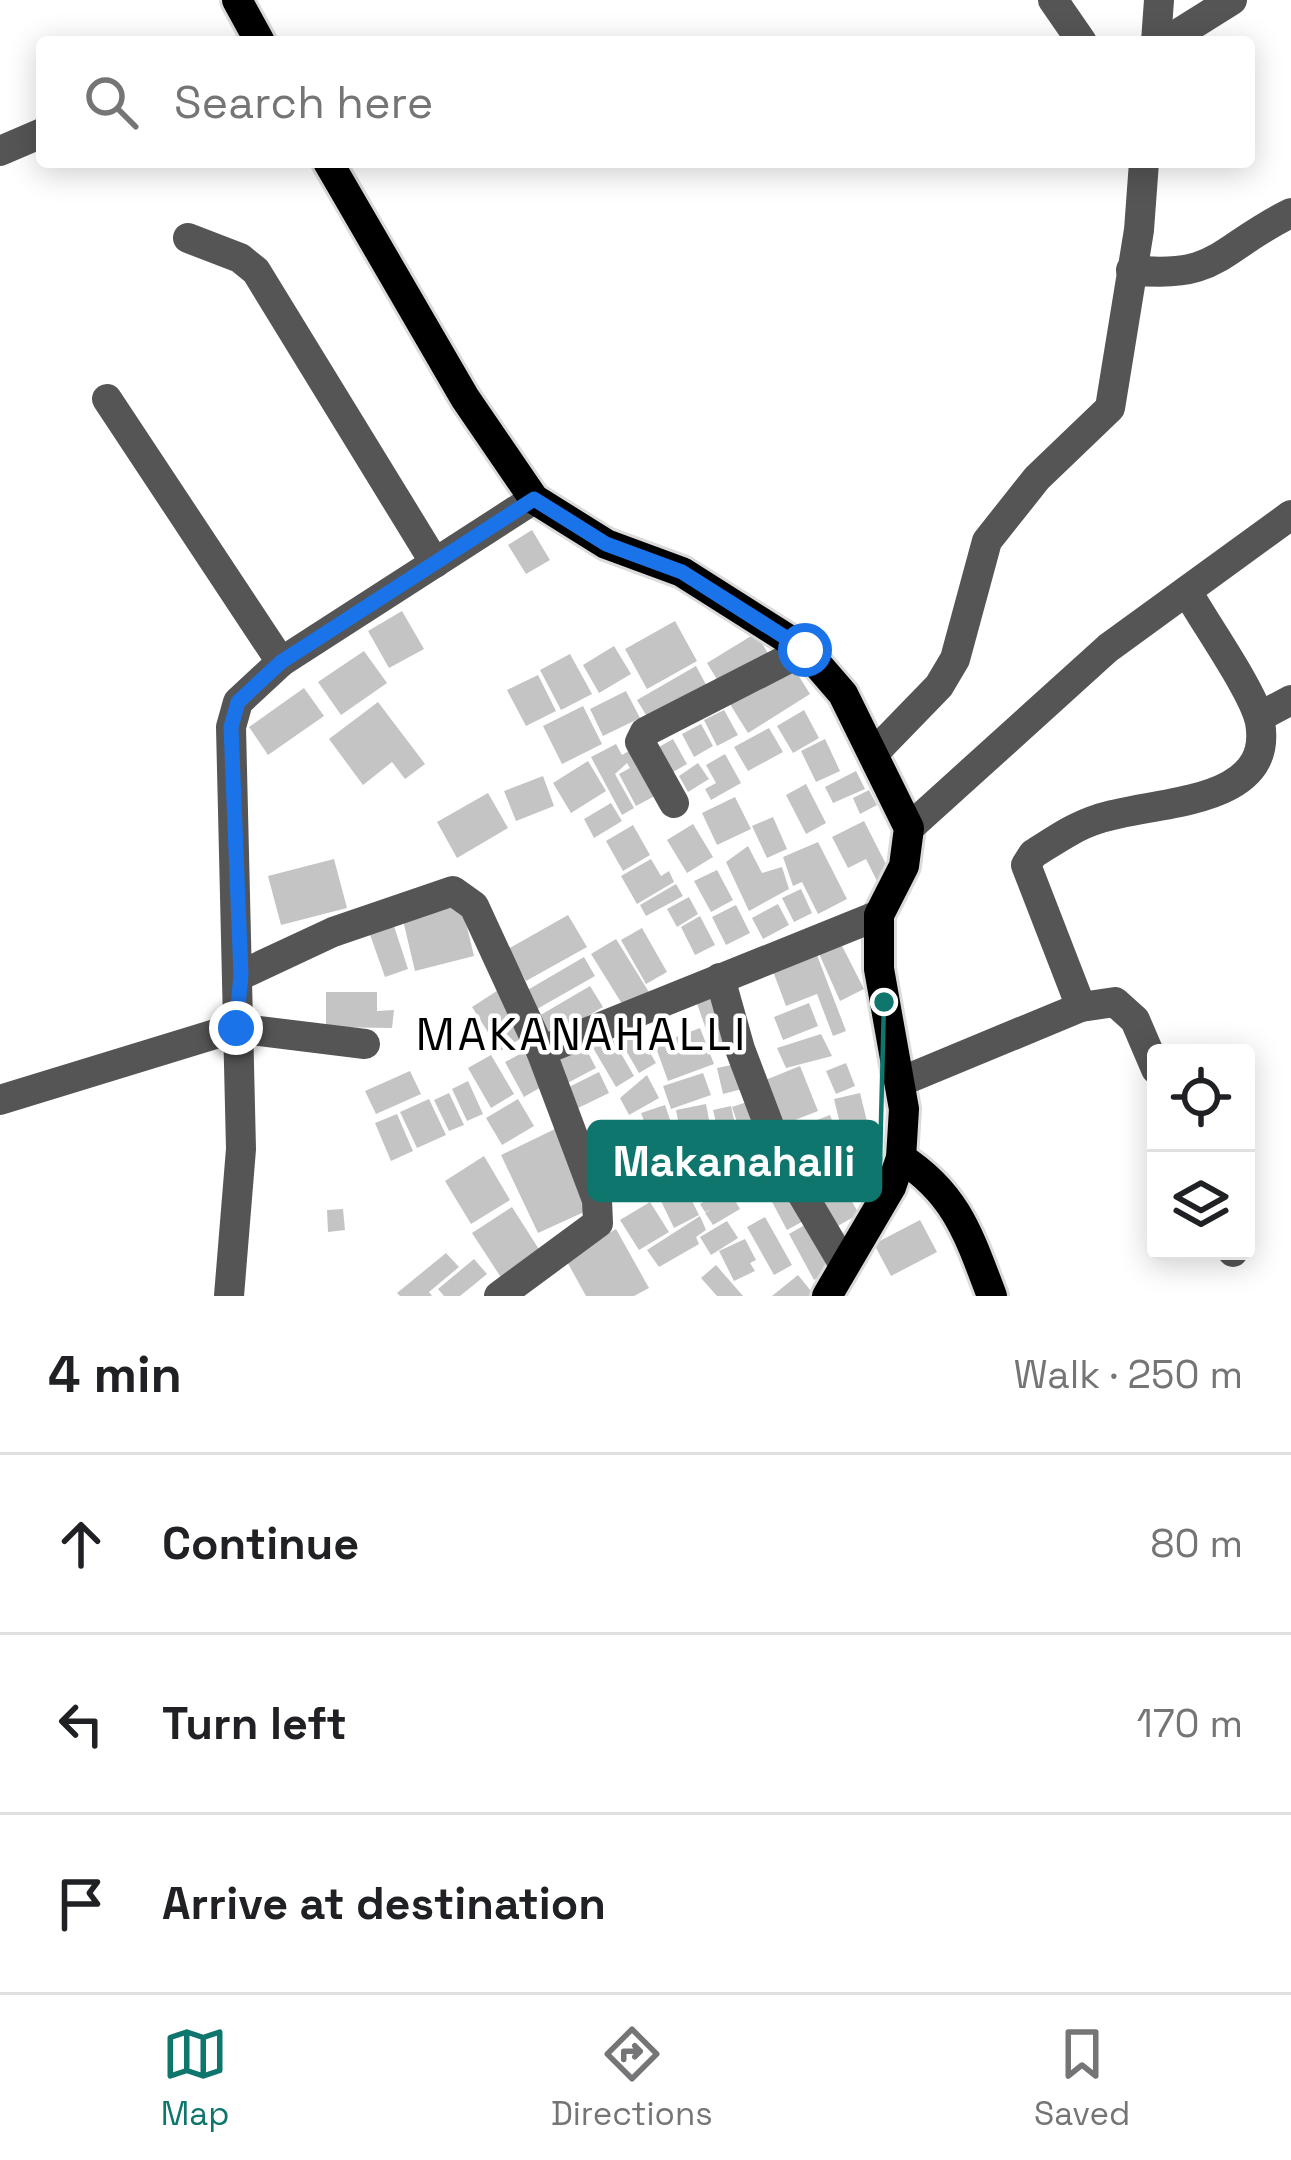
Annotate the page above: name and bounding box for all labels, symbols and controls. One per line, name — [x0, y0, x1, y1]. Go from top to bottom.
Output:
search box — [36, 36, 1255, 168]
icon: search — [78, 69, 144, 135]
text: Search here — [174, 74, 433, 131]
route start — [778, 623, 832, 677]
route end — [209, 1001, 263, 1055]
district label: MAKANAHALLI — [416, 1006, 748, 1063]
map controls — [1147, 1044, 1255, 1260]
button: locate — [1147, 1044, 1255, 1152]
callout: Makanahalli — [589, 1122, 880, 1200]
text: Makanahalli — [613, 1135, 855, 1188]
button: layers — [1147, 1152, 1255, 1260]
text: 4 min — [48, 1342, 182, 1407]
text: Walk · 250 m — [1014, 1350, 1243, 1399]
icon: ahead — [48, 1511, 114, 1577]
text: Continue — [162, 1515, 359, 1572]
text: 80 m — [1150, 1519, 1243, 1568]
icon: left — [48, 1691, 114, 1757]
text: Turn left — [162, 1695, 347, 1752]
text: 170 m — [1136, 1699, 1243, 1748]
icon: arrive — [48, 1871, 114, 1937]
text: Arrive at destination — [162, 1875, 606, 1932]
tab: Map — [161, 2021, 229, 2135]
tab: Directions — [551, 2021, 713, 2135]
tab: Saved — [1034, 2021, 1130, 2135]

